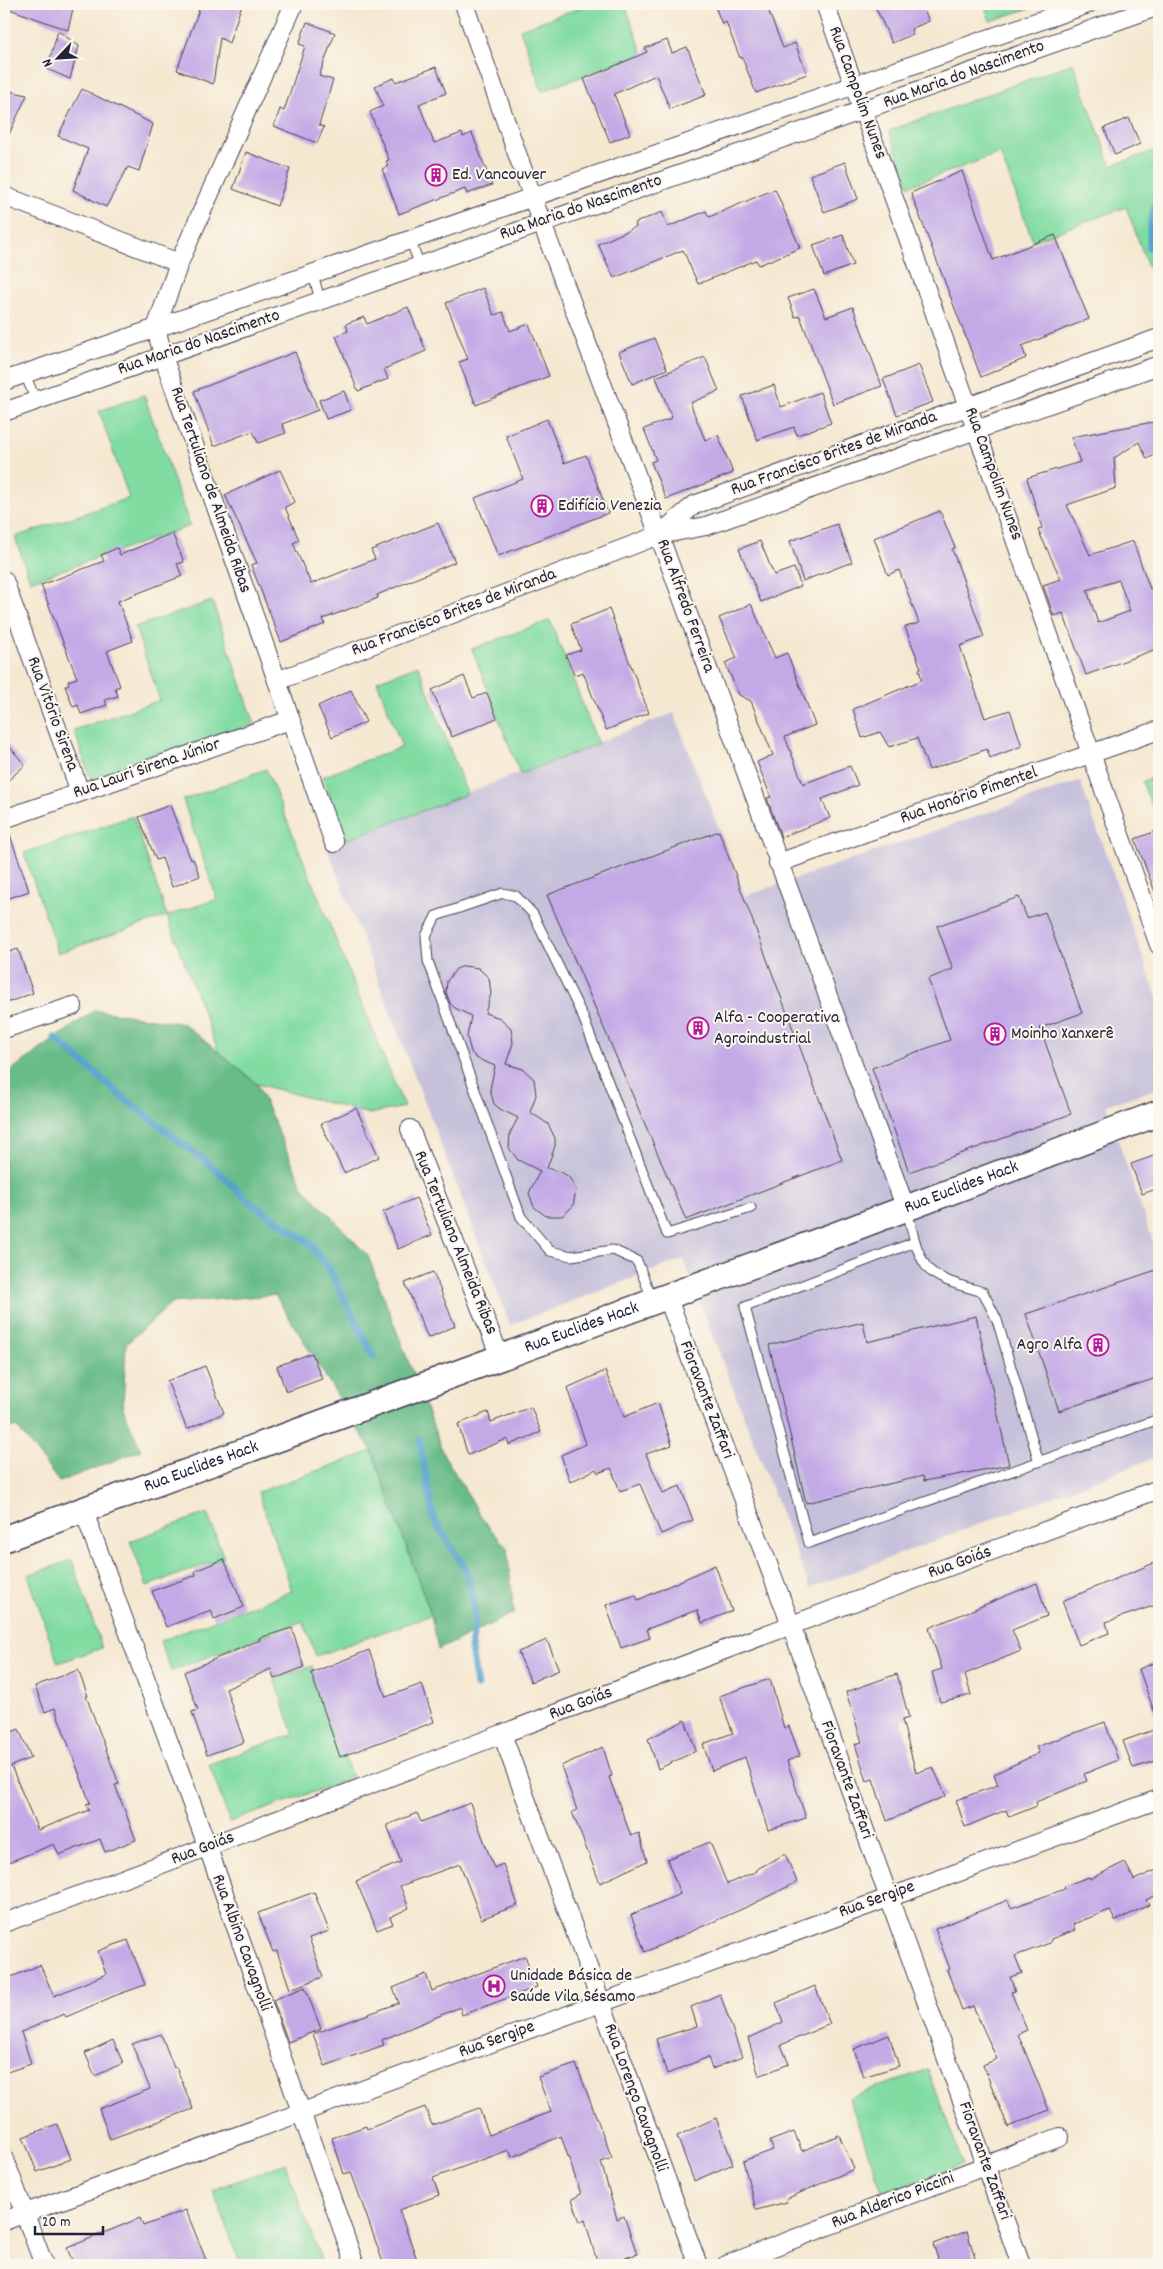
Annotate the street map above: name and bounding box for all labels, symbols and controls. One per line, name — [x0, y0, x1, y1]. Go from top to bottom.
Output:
street label: Rua Campolim Nunes — [821, 23, 893, 163]
north arrow — [32, 32, 82, 82]
street label: Rua Maria do Nascimento — [880, 34, 1048, 116]
text: N — [37, 55, 59, 70]
building icon: Ed. Vancouver — [424, 163, 448, 187]
place label: Ed. Vancouver — [452, 163, 547, 188]
street label: Rua Maria do Nascimento — [497, 169, 665, 247]
street label: Rua Maria do Nascimento — [115, 304, 283, 382]
street label: Rua Tertuliano de Almeida Ribas — [163, 383, 257, 597]
street label: Rua Campolim Nunes — [957, 404, 1029, 544]
street label: Rua Francisco Brites de Miranda — [728, 405, 941, 503]
building icon: Edifício Venezia — [530, 494, 554, 518]
place label: Edifício Venezia — [558, 494, 662, 519]
street label: Rua Alfredo Ferreira — [649, 536, 721, 677]
street label: Rua Francisco Brites de Miranda — [348, 562, 560, 664]
street label: Rua Vitório Sirena — [20, 653, 85, 775]
street label: Rua Lauri Sirena Júnior — [70, 732, 224, 806]
street label: Rua Honório Pimentel — [897, 761, 1042, 831]
place label: Alfa - Cooperativa Agroindustrial — [714, 1006, 840, 1052]
building icon: Alfa - Cooperativa Agroindustrial — [686, 1016, 710, 1040]
building icon: Moinho Xanxerê — [983, 1022, 1007, 1046]
place label: Moinho Xanxerê — [1011, 1022, 1114, 1047]
street label: Rua Tertuliano Almeida Ribas — [407, 1147, 503, 1339]
street label: Rua Euclides Hack — [901, 1155, 1022, 1220]
street label: Rua Euclides Hack — [521, 1295, 642, 1360]
place label: Agro Alfa — [1017, 1333, 1083, 1358]
building icon: Agro Alfa — [1086, 1333, 1110, 1357]
street label: Fioravante Zaffari — [672, 1337, 740, 1463]
street label: Rua Euclides Hack — [140, 1434, 262, 1499]
street label: Rua Goiás — [925, 1540, 995, 1586]
street label: Rua Goiás — [546, 1680, 616, 1728]
street label: Fioravante Zaffari — [813, 1717, 879, 1843]
street label: Rua Goiás — [168, 1825, 238, 1873]
street label: Rua Albino Cavagnolli — [205, 1871, 277, 2015]
street label: Rua Sergipe — [836, 1875, 918, 1925]
place label: Unidade Básica de Saúde Vila Sésamo — [510, 1964, 636, 2010]
hospital icon: Unidade Básica de Saúde Vila Sésamo — [482, 1974, 506, 1998]
street label: Rua Sergipe — [456, 2015, 538, 2065]
street label: Rua Lorenço Cavagnolli — [597, 2020, 673, 2176]
street label: Fioravante Zaffari — [951, 2098, 1017, 2224]
street label: Rua Alderico Piccini — [828, 2166, 958, 2236]
scale bar — [35, 2204, 102, 2236]
text: 20 m — [42, 2212, 70, 2234]

